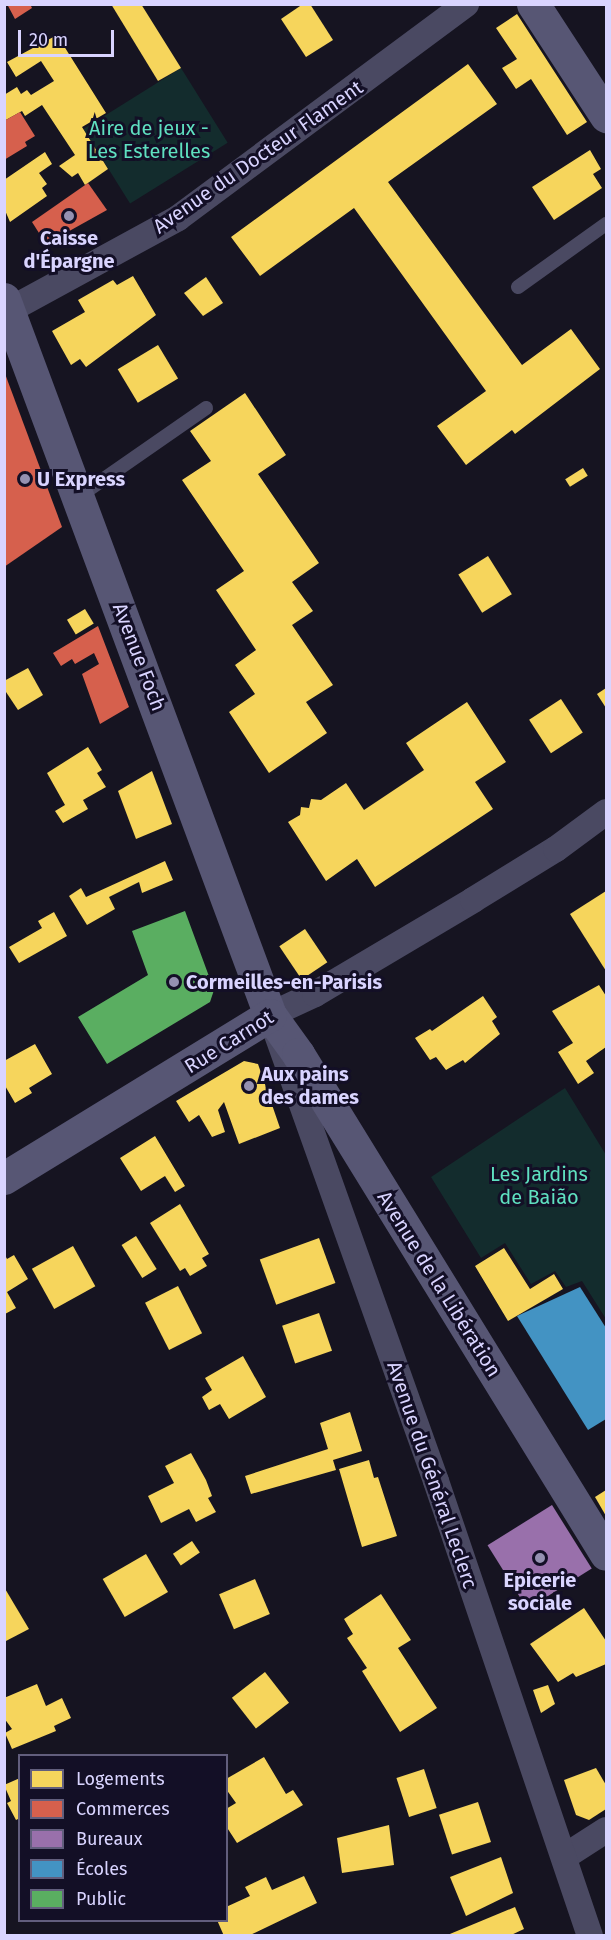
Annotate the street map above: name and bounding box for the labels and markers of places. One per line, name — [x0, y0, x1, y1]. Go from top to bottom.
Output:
marker: Caisse d'Épargne — [62, 209, 76, 223]
place label: Caisse d'Épargne — [23, 226, 115, 273]
place label: U Express — [37, 467, 125, 491]
marker: U Express — [18, 472, 32, 486]
place label: Cormeilles-en-Parisis — [186, 970, 382, 994]
marker: Cormeilles-en-Parisis — [167, 975, 181, 989]
place label: Aux pains des dames — [261, 1062, 359, 1109]
marker: Aux pains des dames — [242, 1079, 256, 1093]
marker: Epicerie sociale — [533, 1551, 547, 1565]
place label: Epicerie sociale — [504, 1568, 576, 1615]

